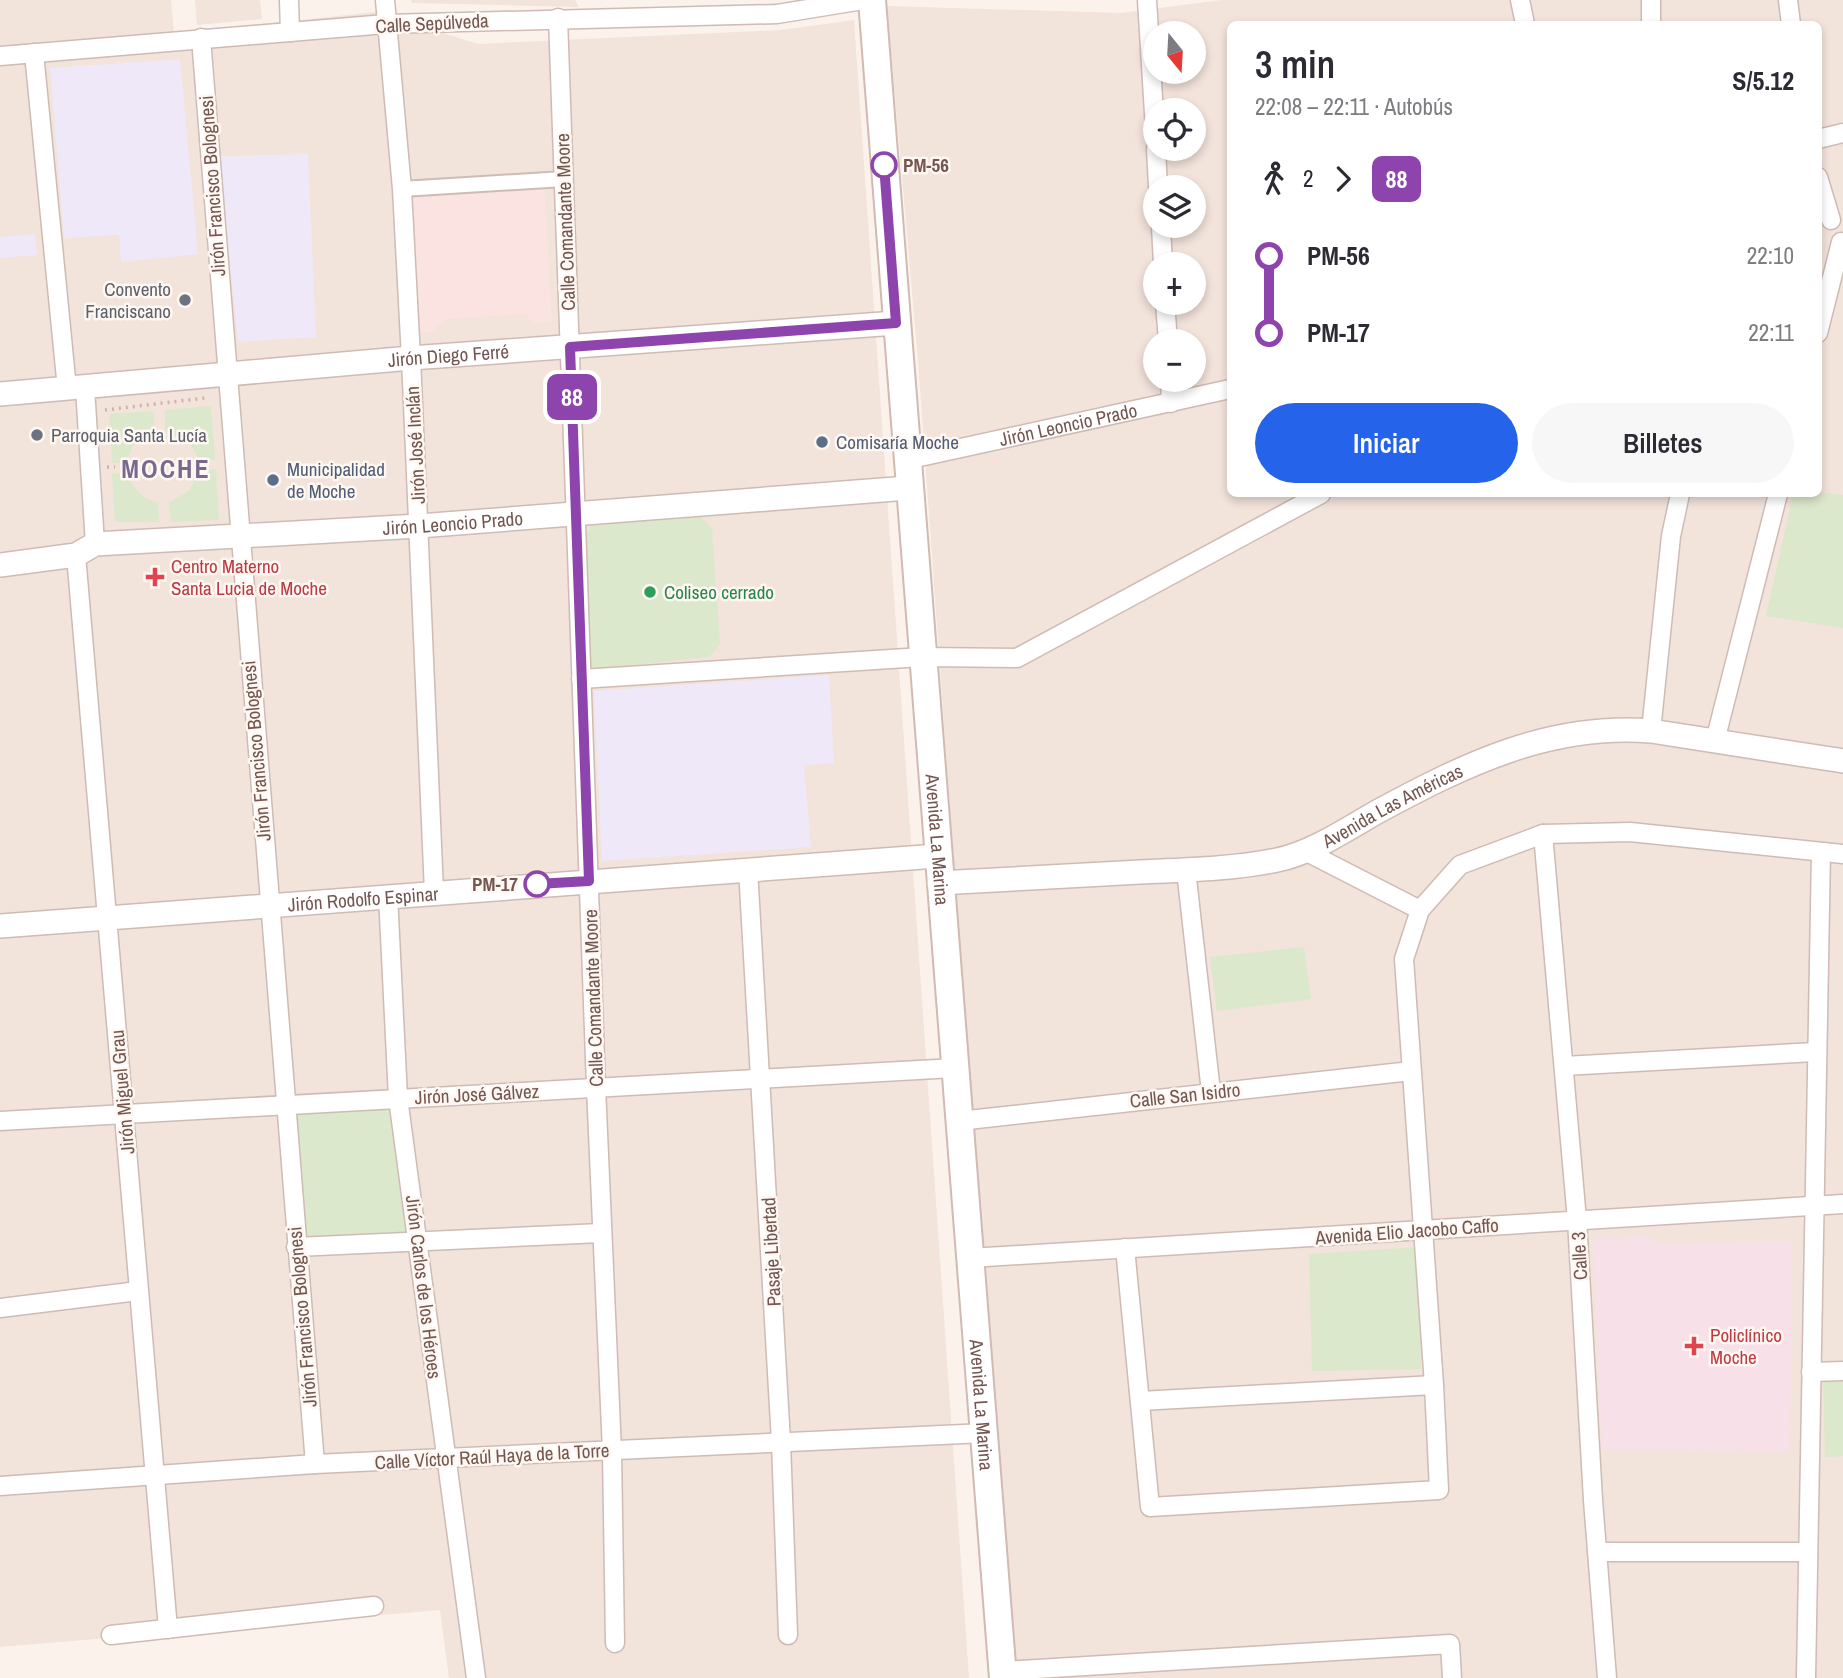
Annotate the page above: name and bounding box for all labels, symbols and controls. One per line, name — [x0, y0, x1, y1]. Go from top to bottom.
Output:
street label: Calle Sepúlveda — [375, 7, 490, 39]
north arrow — [1143, 21, 1206, 84]
map controls — [1143, 21, 1206, 392]
text: 3 min — [1255, 39, 1335, 90]
text: S/5.12 — [1732, 63, 1794, 98]
text: 22:08 – 22:11 · Autobús — [1255, 91, 1453, 122]
street label: Jirón Francisco Bolognesi — [193, 95, 231, 277]
button: locate — [1143, 98, 1206, 161]
street label: Calle Comandante Moore — [549, 133, 581, 311]
marker: PM-56 — [871, 152, 897, 178]
place label: PM-56 — [903, 152, 949, 178]
icon: walk — [1255, 160, 1293, 198]
icon: forward — [1324, 160, 1362, 198]
text: 2 — [1303, 163, 1314, 194]
text: 88 — [1386, 163, 1407, 195]
button: layers — [1143, 175, 1206, 238]
text: PM-56 — [1307, 238, 1370, 273]
text: 22:10 — [1747, 240, 1794, 271]
button: + — [1143, 252, 1206, 315]
place label: Convento Franciscano — [85, 276, 171, 324]
marker: Convento Franciscano — [177, 292, 193, 308]
text: PM-17 — [1307, 315, 1370, 350]
text: 22:11 — [1748, 317, 1794, 348]
button: − — [1143, 329, 1206, 392]
street label: Jirón Diego Ferré — [387, 338, 510, 373]
line badge: 88 — [540, 374, 604, 420]
text: 88 — [561, 381, 583, 413]
street label: Jirón José Inclán — [399, 386, 431, 504]
street label: Jirón Leoncio Prado — [997, 397, 1140, 452]
button: Iniciar — [1255, 403, 1518, 483]
button: Billetes — [1532, 403, 1794, 483]
place label: Parroquia Santa Lucía — [51, 422, 207, 448]
marker: Parroquia Santa Lucía — [29, 427, 45, 443]
place label: Comisaría Moche — [836, 429, 959, 455]
marker: Comisaría Moche — [814, 434, 830, 450]
district label: MOCHE — [121, 451, 211, 486]
place label: Municipalidad de Moche — [287, 456, 385, 504]
marker: Municipalidad de Moche — [265, 472, 281, 488]
street label: Jirón Leoncio Prado — [382, 505, 524, 541]
place label: Centro Materno Santa Lucia de Moche — [171, 553, 327, 601]
marker: Centro Materno Santa Lucia de Moche — [145, 567, 165, 587]
place label: Coliseo cerrado — [664, 579, 774, 605]
marker: Coliseo cerrado — [642, 584, 658, 600]
street label: Jirón Francisco Bolognesi — [235, 660, 277, 842]
street label: Avenida Las Américas — [1317, 758, 1467, 854]
street label: Avenida La Marina — [919, 772, 956, 906]
place label: PM-17 — [472, 871, 518, 897]
marker: PM-17 — [524, 871, 550, 897]
street label: Jirón Rodolfo Espinar — [287, 880, 440, 917]
street label: Calle Comandante Moore — [577, 909, 609, 1087]
street label: Jirón Miguel Grau — [104, 1029, 140, 1155]
street label: Calle San Isidro — [1129, 1076, 1241, 1114]
street label: Jirón José Gálvez — [414, 1078, 540, 1110]
street label: Jirón Carlos de los Héroes — [400, 1194, 448, 1380]
street label: Pasaje Libertad — [755, 1197, 787, 1307]
street label: Avenida Elio Jacobo Caffo — [1313, 1212, 1500, 1250]
street label: Jirón Francisco Bolognesi — [281, 1226, 323, 1408]
street label: Calle 3 — [1565, 1231, 1593, 1281]
place label: Policlínico Moche — [1710, 1322, 1782, 1370]
marker: Policlínico Moche — [1684, 1336, 1704, 1356]
street label: Avenida La Marina — [964, 1337, 1000, 1472]
street label: Calle Víctor Raúl Haya de la Torre — [374, 1437, 610, 1475]

